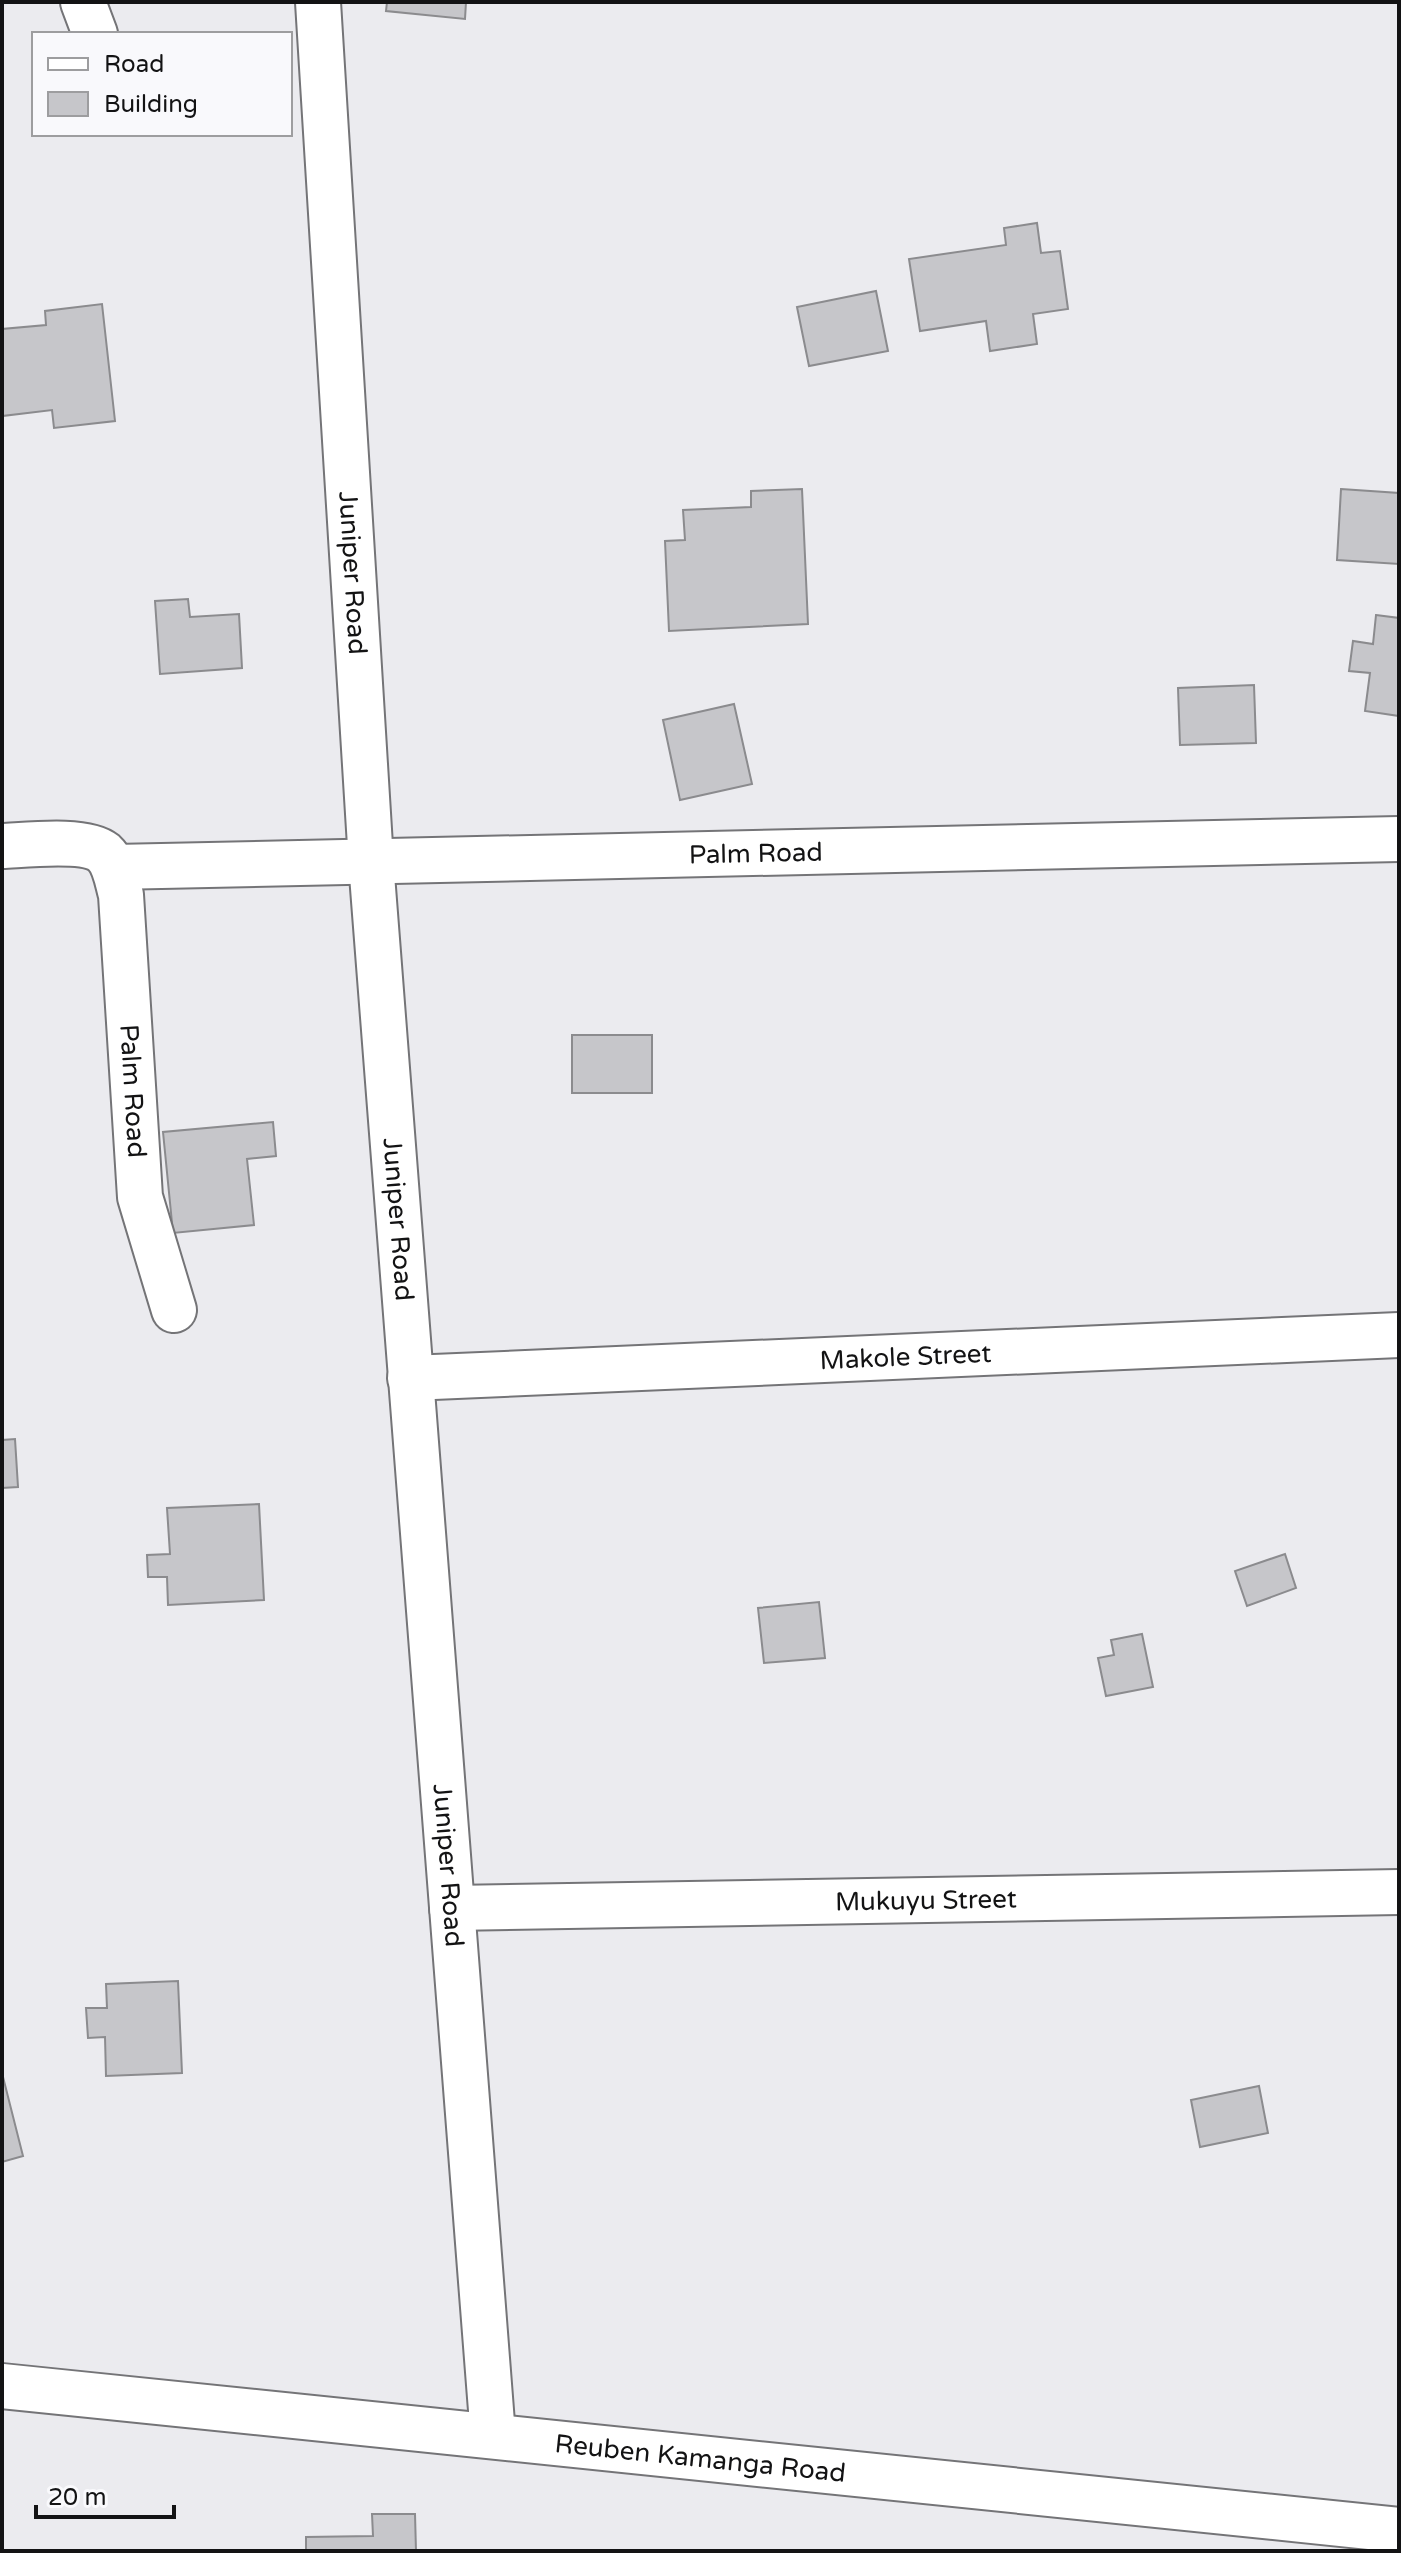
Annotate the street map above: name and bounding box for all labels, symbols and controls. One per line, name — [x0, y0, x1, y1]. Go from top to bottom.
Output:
legend — [32, 32, 292, 136]
text: Road — [104, 50, 164, 79]
text: Building — [104, 90, 198, 119]
street label: Juniper Road — [333, 490, 374, 655]
street label: Palm Road — [689, 836, 823, 870]
street label: Palm Road — [114, 1023, 153, 1159]
street label: Juniper Road — [377, 1137, 420, 1302]
street label: Makole Street — [819, 1337, 992, 1376]
street label: Juniper Road — [427, 1783, 471, 1948]
street label: Mukuyu Street — [835, 1883, 1017, 1917]
street label: Reuben Kamanga Road — [553, 2428, 847, 2488]
scale bar — [36, 2469, 174, 2519]
text: 20 m — [48, 2483, 106, 2512]

